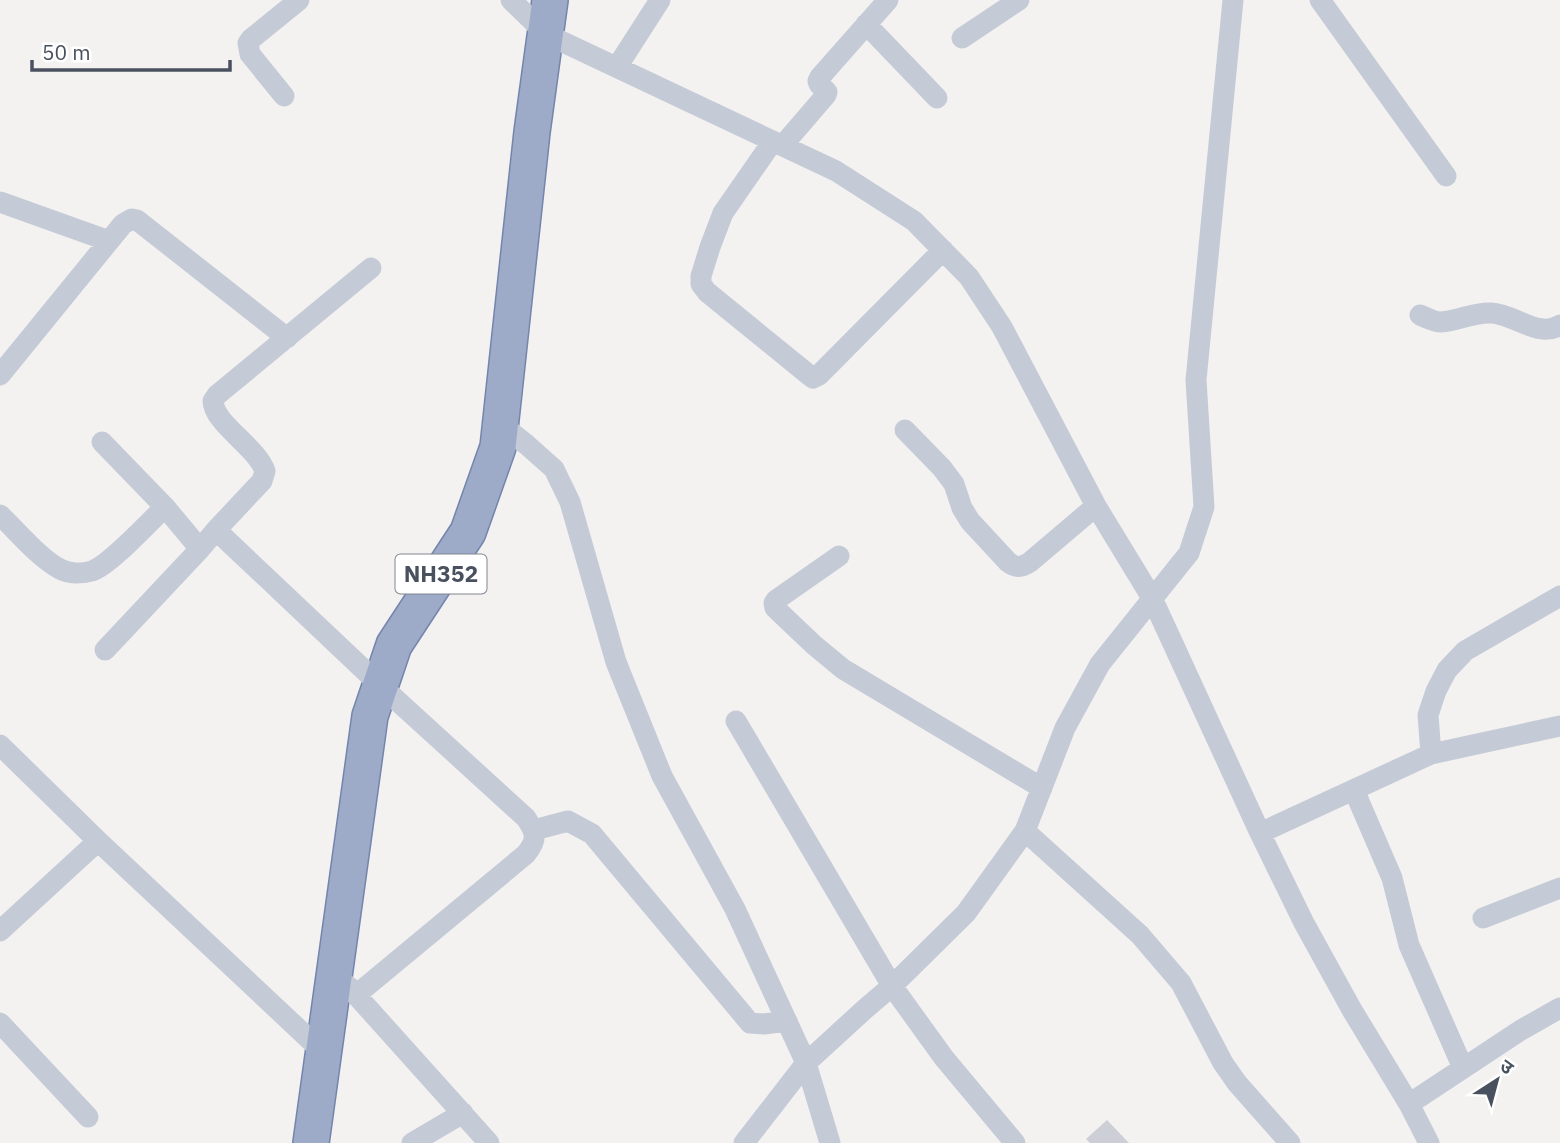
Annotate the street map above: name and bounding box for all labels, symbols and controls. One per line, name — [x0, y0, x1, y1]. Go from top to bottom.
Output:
scale bar — [32, 28, 229, 72]
text: 50 m — [42, 38, 91, 66]
road number: NH352 — [396, 554, 486, 594]
north arrow — [1462, 1045, 1532, 1115]
text: उ — [1495, 1053, 1519, 1080]

